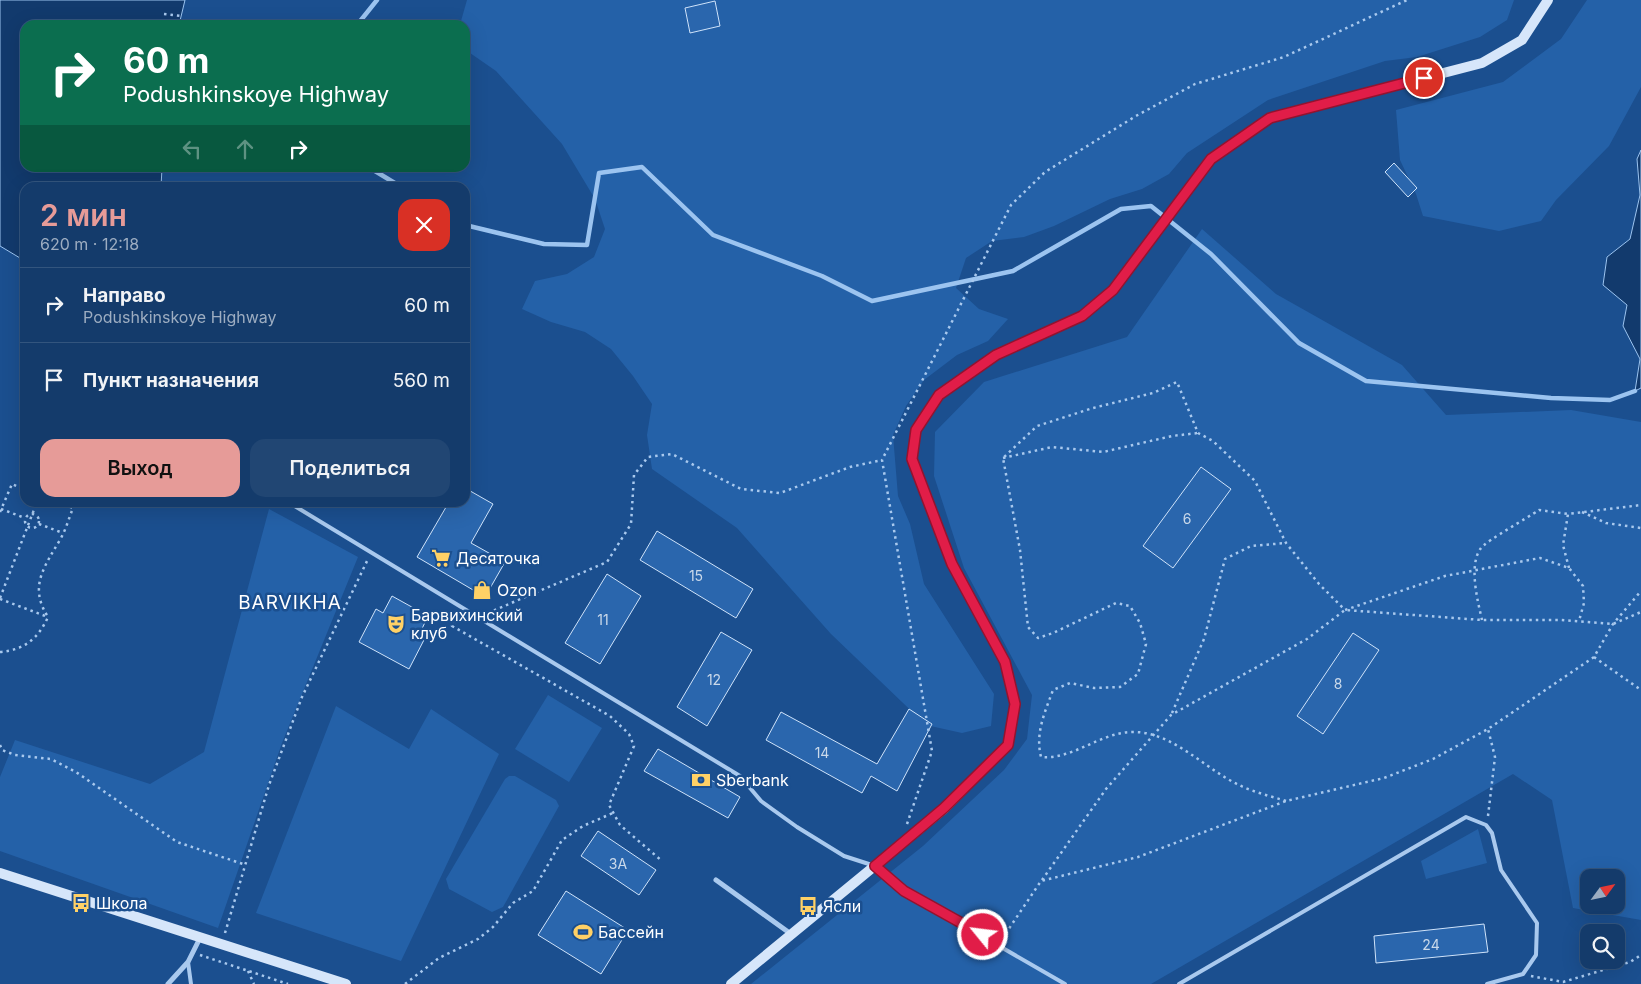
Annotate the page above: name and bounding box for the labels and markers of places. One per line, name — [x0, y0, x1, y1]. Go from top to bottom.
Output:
pin — [1403, 57, 1445, 99]
supermarket icon: Десяточка — [430, 547, 452, 569]
place label: Десяточка — [456, 548, 540, 568]
shop icon: Ozon — [471, 579, 493, 601]
place label: Ozon — [497, 580, 537, 600]
place label: Барвихинский клуб — [411, 605, 523, 643]
theatre icon: Барвихинский клуб — [385, 613, 407, 635]
bank icon: Sberbank — [690, 769, 712, 791]
place label: Sberbank — [716, 770, 789, 790]
bus stop icon: Школа — [70, 892, 92, 914]
place label: Школа — [96, 893, 147, 913]
bus stop icon: Ясли — [797, 895, 819, 917]
place label: Ясли — [823, 896, 861, 916]
sports icon: Бассейн — [572, 921, 594, 943]
place label: Бассейн — [598, 922, 664, 942]

